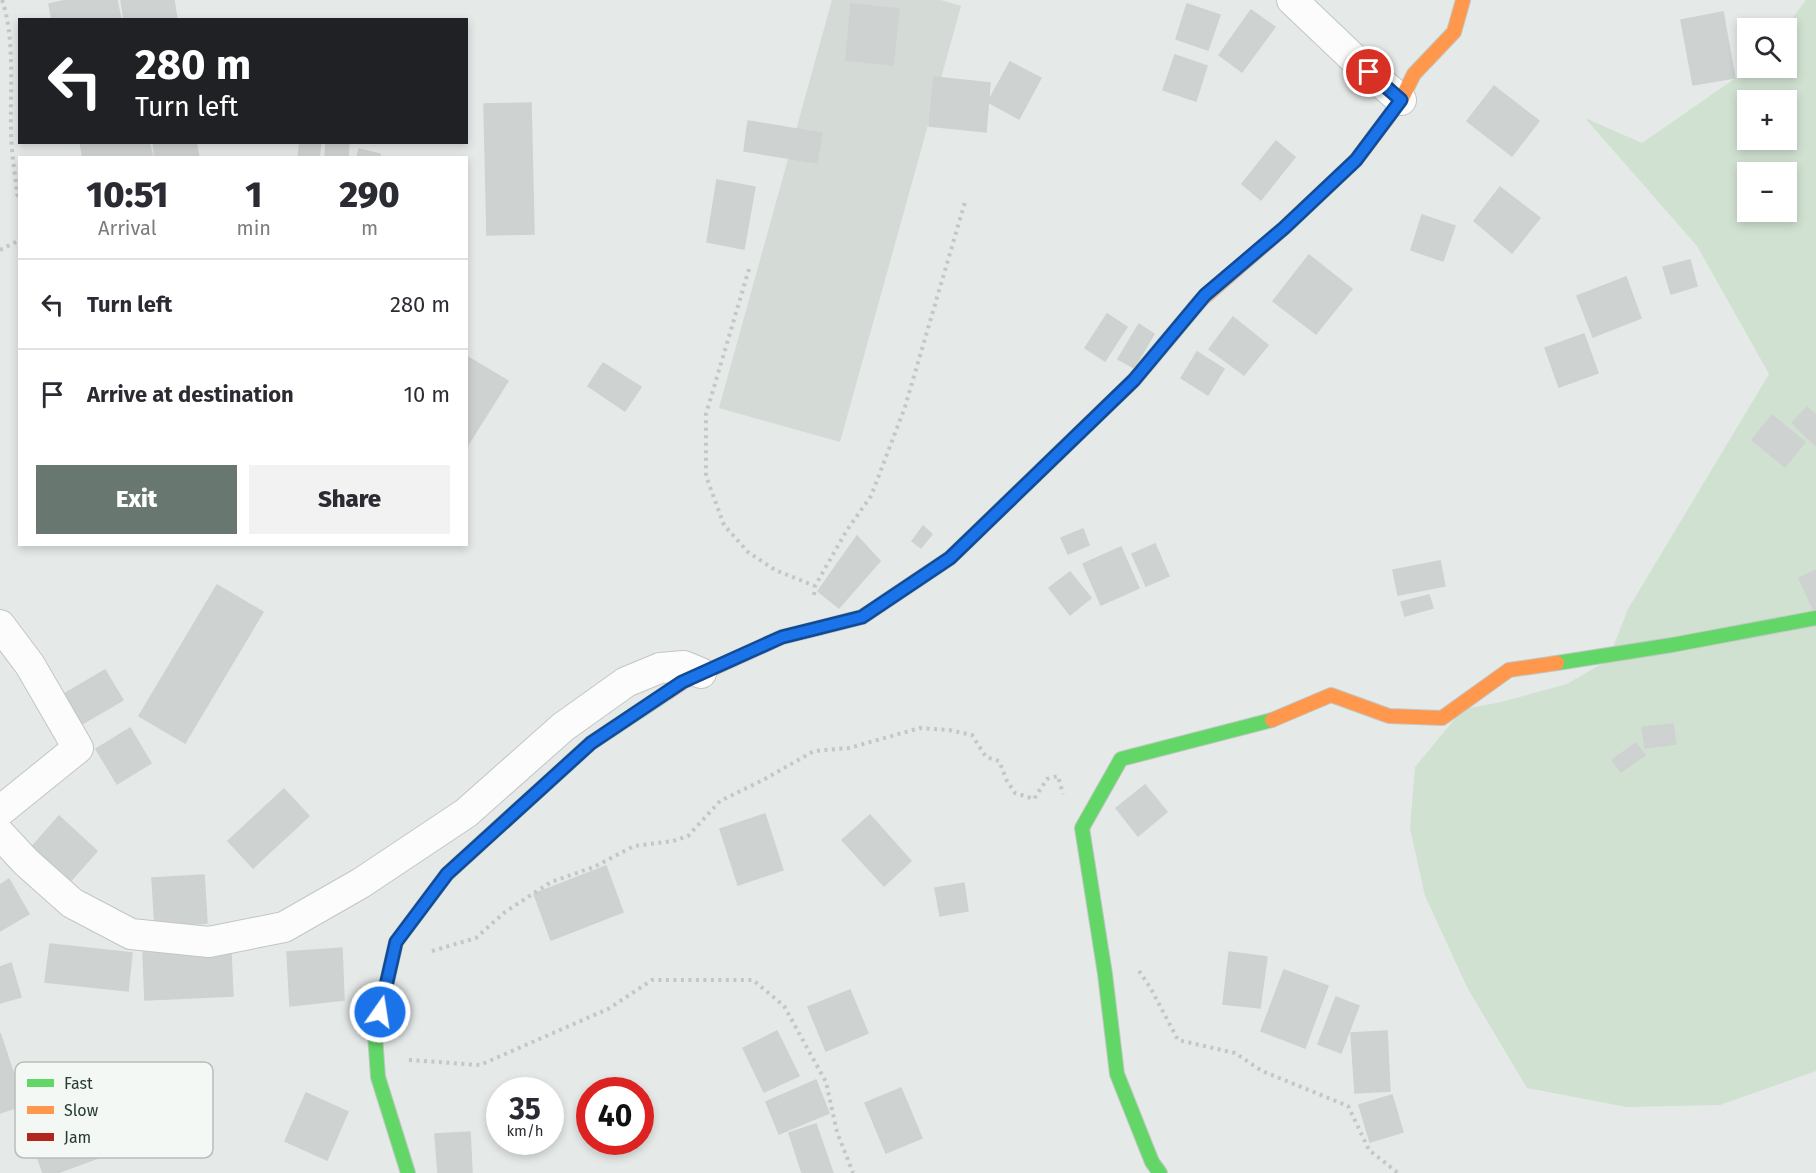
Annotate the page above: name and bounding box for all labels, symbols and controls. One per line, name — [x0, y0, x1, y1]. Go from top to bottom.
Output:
map controls — [1737, 18, 1797, 222]
button: search — [1737, 18, 1797, 78]
text: 280 m — [135, 40, 251, 90]
icon: left — [36, 42, 114, 120]
pin — [1343, 46, 1394, 97]
icon: arrive — [1352, 55, 1385, 88]
button: + — [1737, 90, 1797, 150]
text: Turn left — [135, 91, 238, 123]
button: − — [1737, 162, 1797, 222]
text: 10:51 — [86, 173, 168, 217]
text: 1 — [245, 173, 262, 217]
text: 290 — [339, 173, 400, 217]
text: Arrival — [98, 216, 157, 240]
text: min — [237, 216, 271, 240]
text: m — [361, 216, 378, 240]
icon: left — [36, 288, 69, 321]
text: Turn left — [87, 291, 172, 318]
text: 280 m — [390, 291, 450, 318]
icon: arrive — [36, 378, 69, 411]
text: Arrive at destination — [87, 381, 294, 408]
text: 10 m — [404, 381, 450, 408]
button: Exit — [36, 465, 237, 534]
button: Share — [249, 465, 450, 534]
position arrow — [348, 980, 412, 1044]
legend — [15, 1062, 213, 1158]
text: Fast — [64, 1074, 93, 1093]
speed limit sign: 40 — [576, 1077, 654, 1155]
text: 35 — [509, 1091, 541, 1127]
text: Slow — [64, 1101, 99, 1120]
text: km/h — [506, 1122, 544, 1140]
text: Jam — [64, 1128, 91, 1147]

